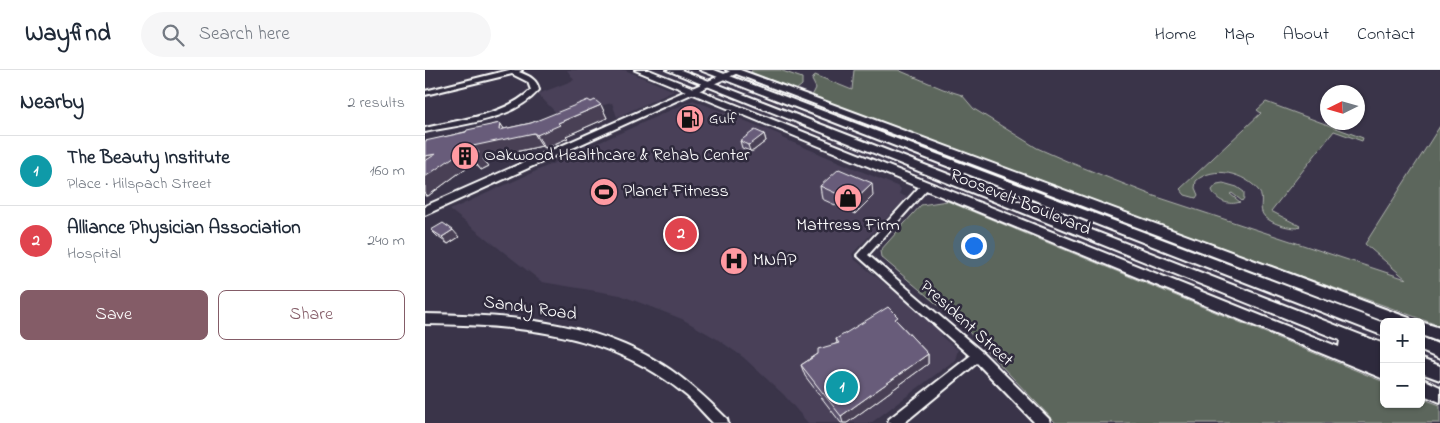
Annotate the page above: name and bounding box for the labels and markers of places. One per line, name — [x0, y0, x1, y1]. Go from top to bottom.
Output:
fuel station icon: Gulf — [675, 104, 705, 134]
place label: Gulf — [709, 108, 736, 130]
building icon: Oakwood Healthcare & Rehab Center — [450, 141, 480, 171]
place label: Oakwood Healthcare & Rehab Center — [484, 143, 750, 169]
sports icon: Planet Fitness — [589, 177, 619, 207]
place label: Planet Fitness — [623, 179, 729, 205]
shop icon: Mattress Firm — [833, 183, 863, 213]
place label: Mattress Firm — [796, 213, 900, 239]
pin: 2 — [665, 215, 697, 253]
hospital icon: MNAP — [719, 246, 749, 276]
place label: MNAP — [753, 248, 797, 274]
pin: 1 — [826, 368, 858, 406]

